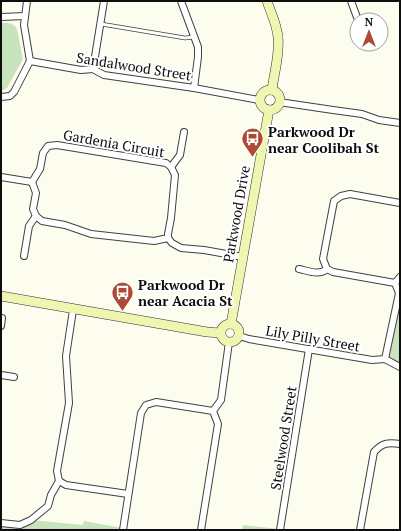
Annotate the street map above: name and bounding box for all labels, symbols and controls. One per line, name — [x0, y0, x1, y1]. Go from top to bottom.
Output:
north arrow — [349, 12, 389, 52]
text: N — [365, 15, 374, 29]
street label: Sandalwood Street — [75, 48, 194, 85]
place label: Parkwood Dr near Coolibah St — [268, 122, 379, 157]
street label: Gardenia Circuit — [62, 125, 167, 161]
bus stop icon: Parkwood Dr near Coolibah St — [240, 126, 266, 159]
street label: Parkwood Drive — [218, 164, 254, 264]
place label: Parkwood Dr near Acacia St — [138, 275, 233, 310]
bus stop icon: Parkwood Dr near Acacia St — [109, 279, 135, 312]
street label: Lily Pilly Street — [264, 320, 362, 356]
street label: Steelwood Street — [265, 384, 301, 491]

